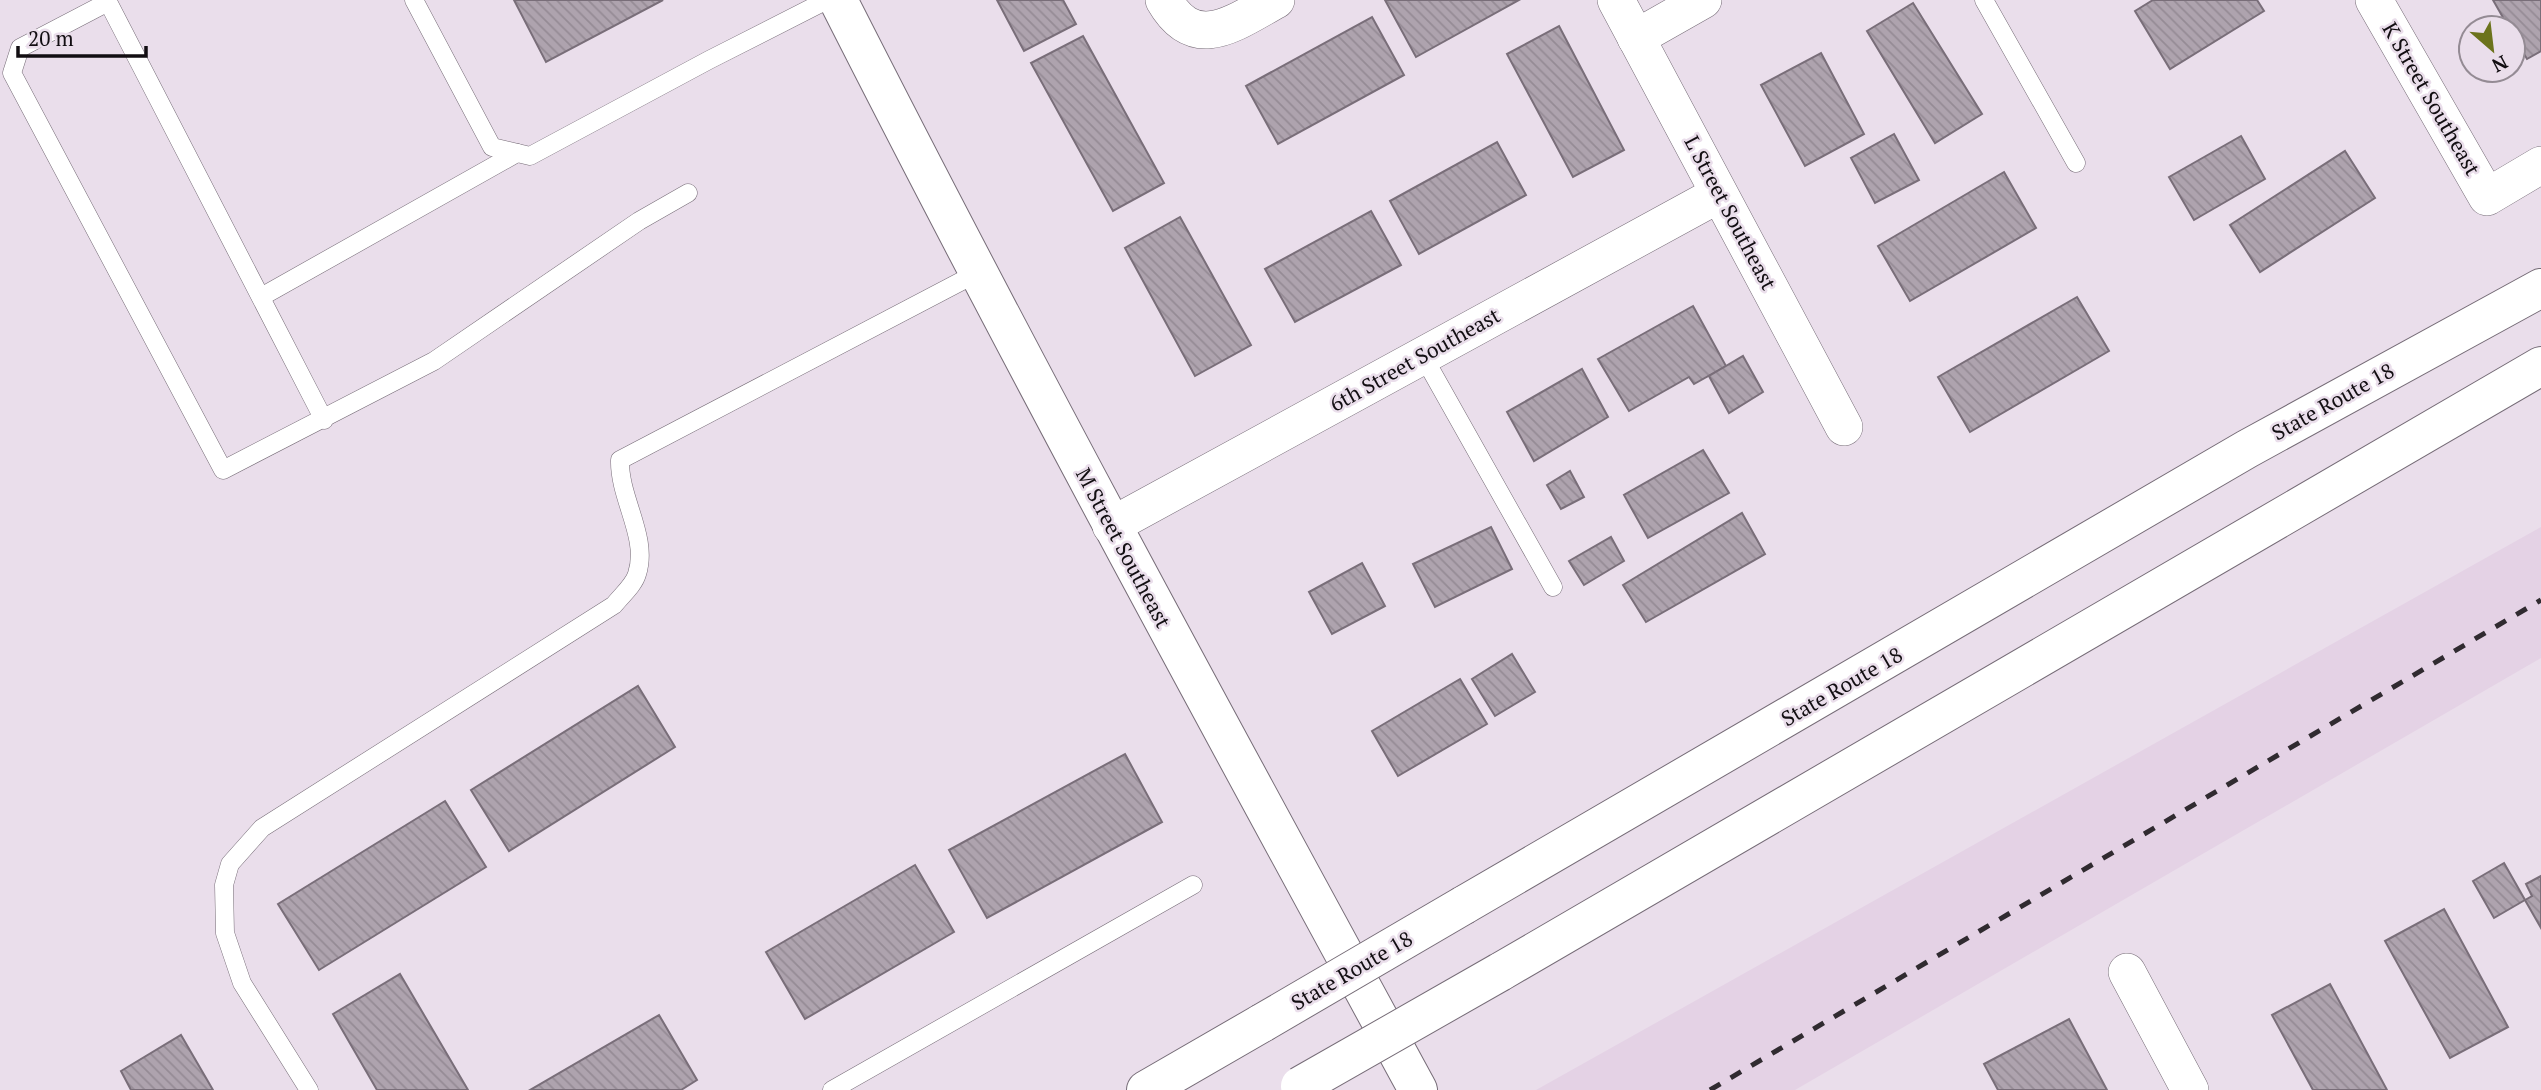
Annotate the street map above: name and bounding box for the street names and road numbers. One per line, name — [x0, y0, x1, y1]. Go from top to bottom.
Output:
street label: K Street Southeast — [2377, 17, 2487, 181]
street label: L Street Southeast — [1678, 131, 1783, 295]
street label: 6th Street Southeast — [1324, 301, 1505, 418]
street label: State Route 18 — [2266, 356, 2399, 446]
street label: M Street Southeast — [1070, 463, 1178, 633]
street label: State Route 18 — [1776, 640, 1907, 732]
street label: State Route 18 — [1286, 924, 1417, 1016]

